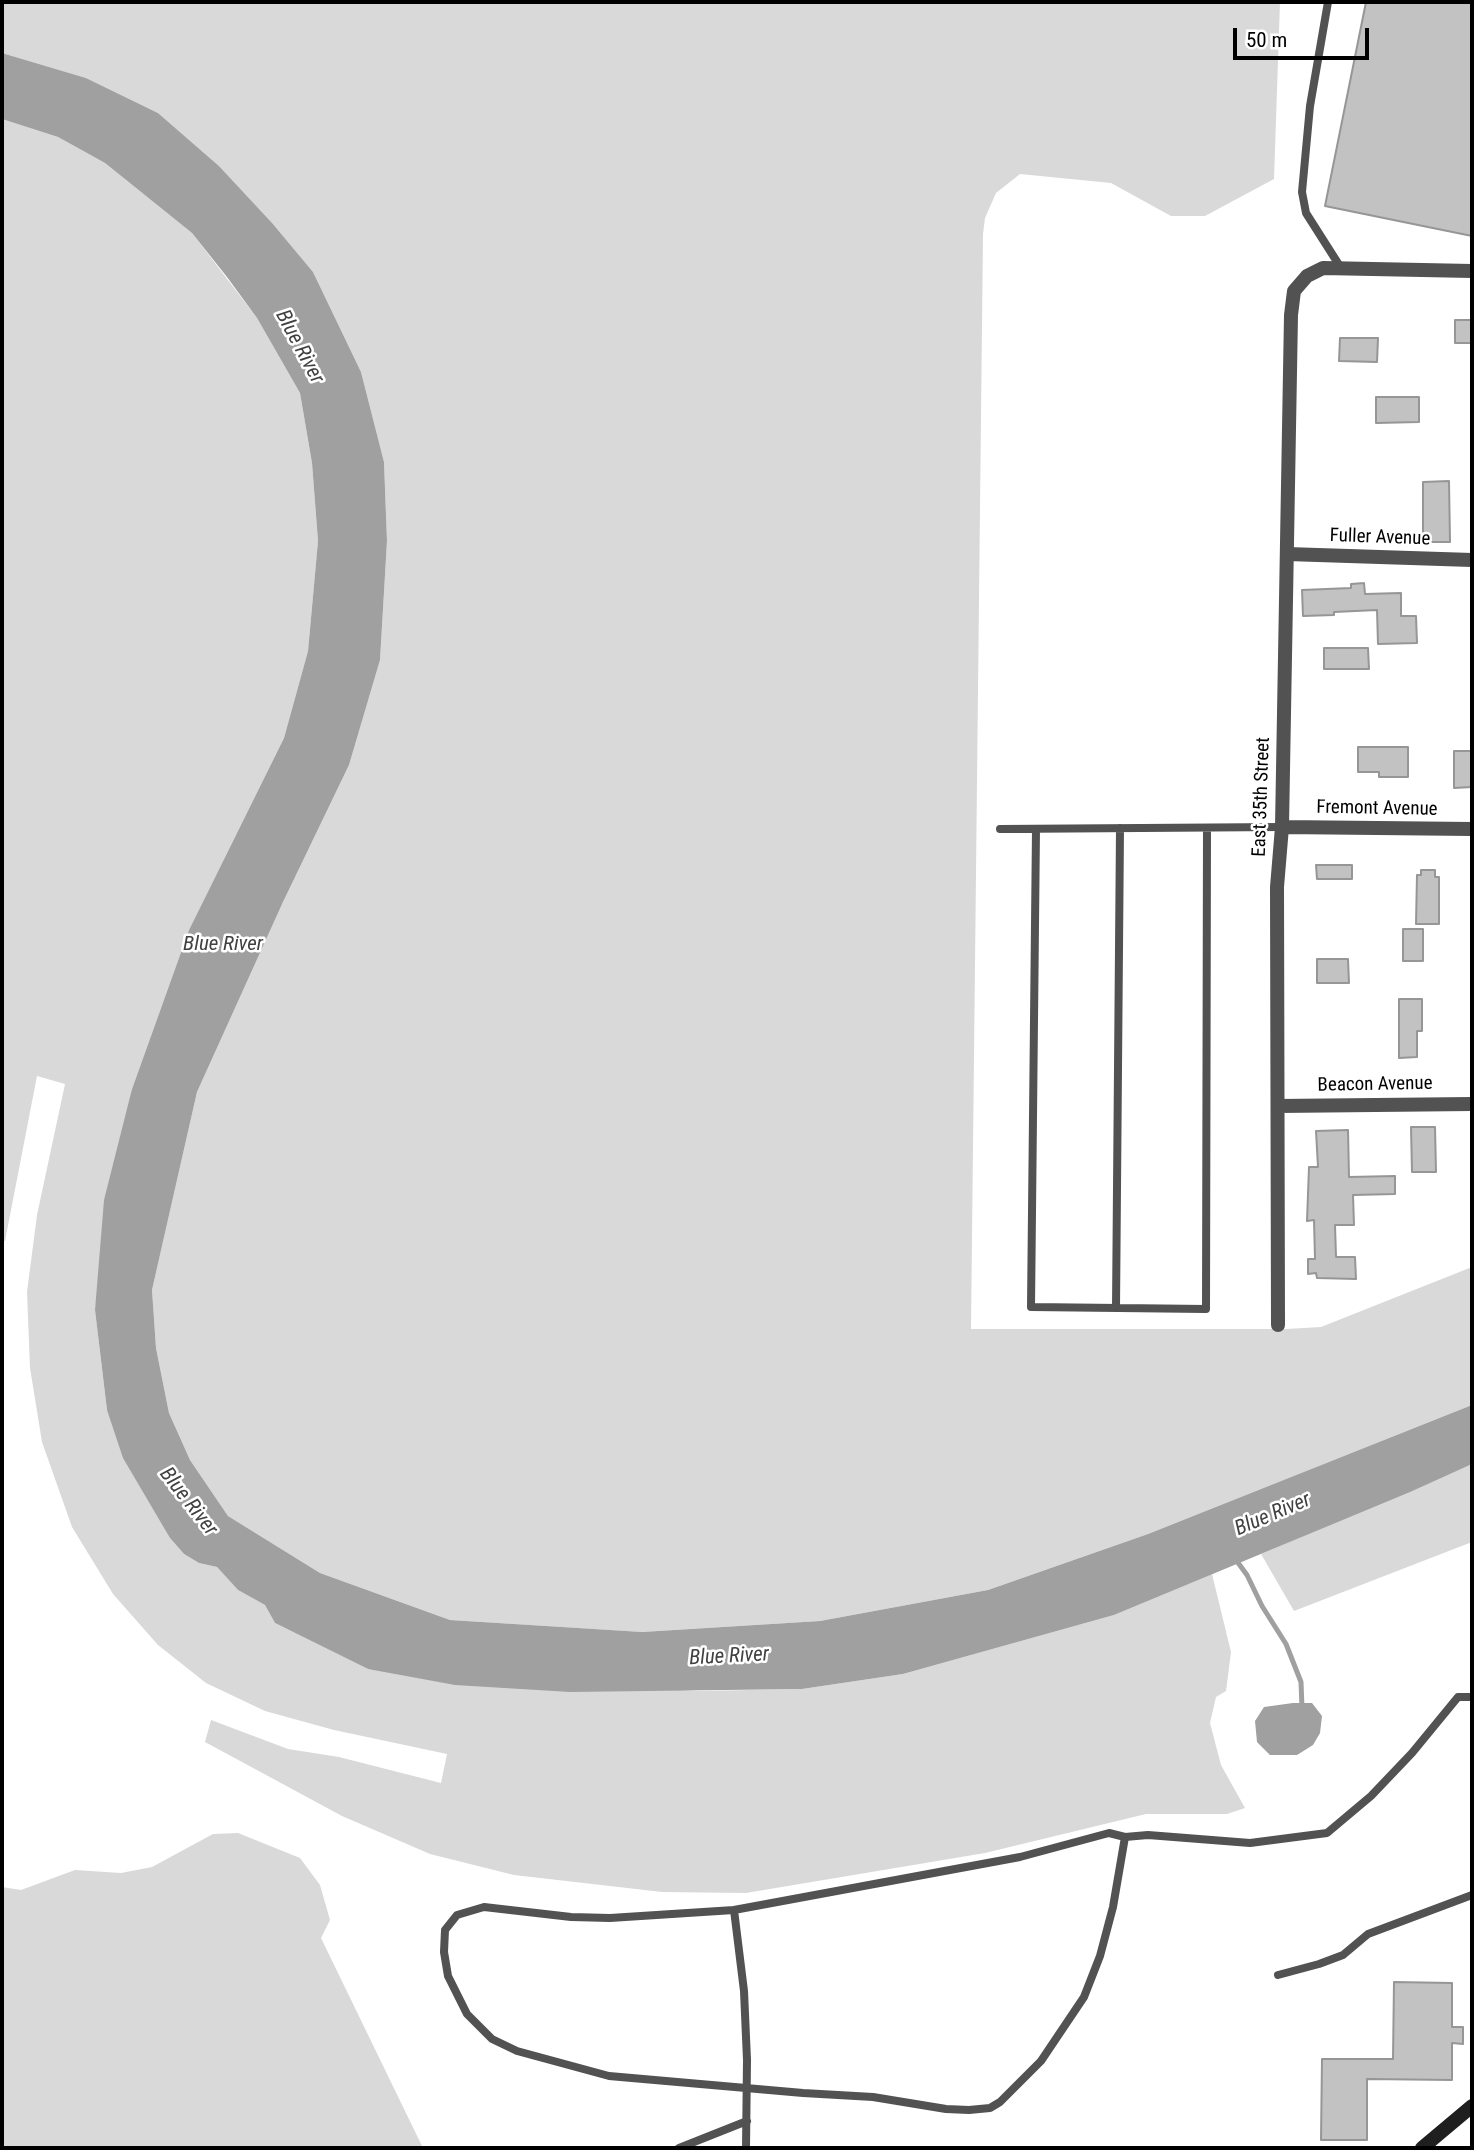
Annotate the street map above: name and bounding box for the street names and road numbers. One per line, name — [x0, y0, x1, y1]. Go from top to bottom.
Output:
street label: Fuller Avenue — [1329, 525, 1431, 551]
street label: East 35th Street — [1249, 737, 1275, 857]
street label: Fremont Avenue — [1316, 797, 1438, 821]
street label: Beacon Avenue — [1317, 1073, 1433, 1097]

